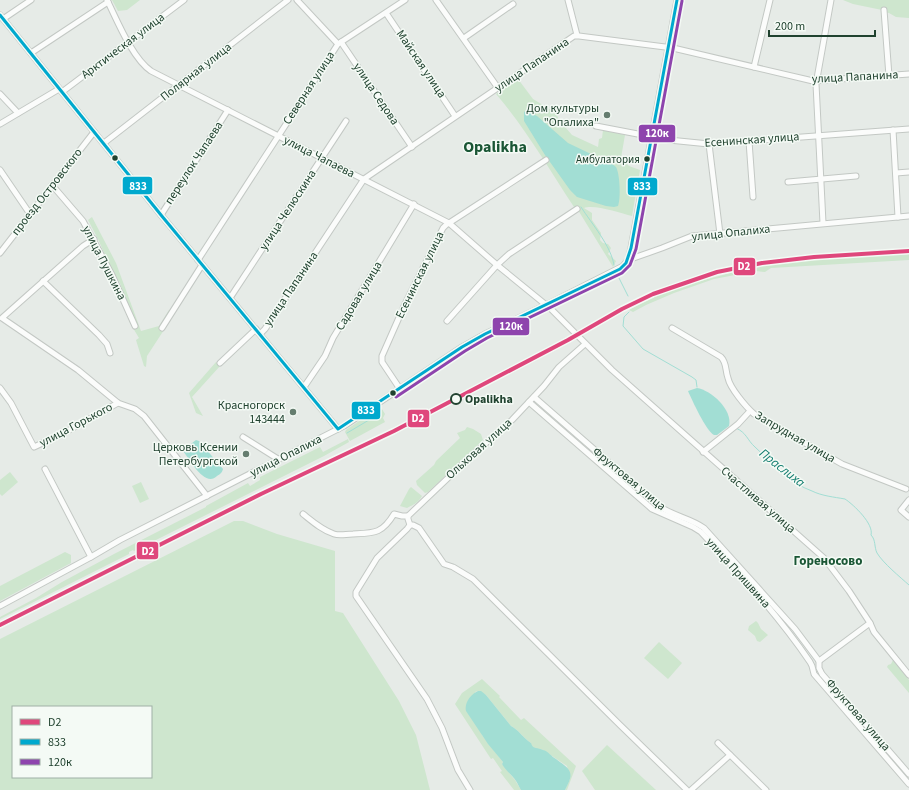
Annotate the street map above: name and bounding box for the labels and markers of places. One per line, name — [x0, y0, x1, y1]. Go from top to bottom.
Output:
place label: Дом культуры "Опалиха" — [526, 100, 599, 131]
marker: Дом культуры "Опалиха" — [602, 110, 612, 120]
place label: Амбулатория — [576, 152, 640, 167]
unlabelled marker — [110, 153, 120, 163]
marker: Амбулатория — [642, 154, 652, 164]
unlabelled marker — [388, 388, 398, 398]
place label: Opalikha — [465, 391, 513, 408]
marker: Opalikha — [450, 393, 462, 405]
place label: Красногорск 143444 — [218, 397, 285, 428]
marker: Красногорск 143444 — [288, 407, 298, 417]
place label: Церковь Ксении Петербургской — [153, 439, 238, 470]
marker: Церковь Ксении Петербургской — [241, 449, 251, 459]

